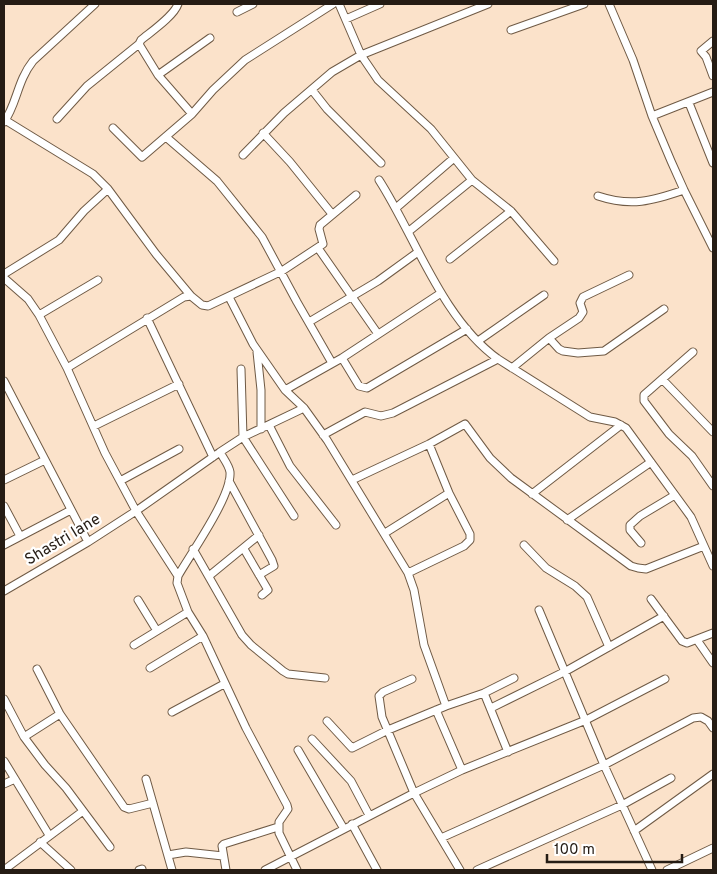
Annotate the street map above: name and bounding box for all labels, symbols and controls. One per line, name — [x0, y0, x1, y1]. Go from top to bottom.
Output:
street label: Shastri lane — [22, 510, 104, 570]
scale bar — [547, 832, 682, 864]
text: 100 m — [554, 841, 595, 860]

